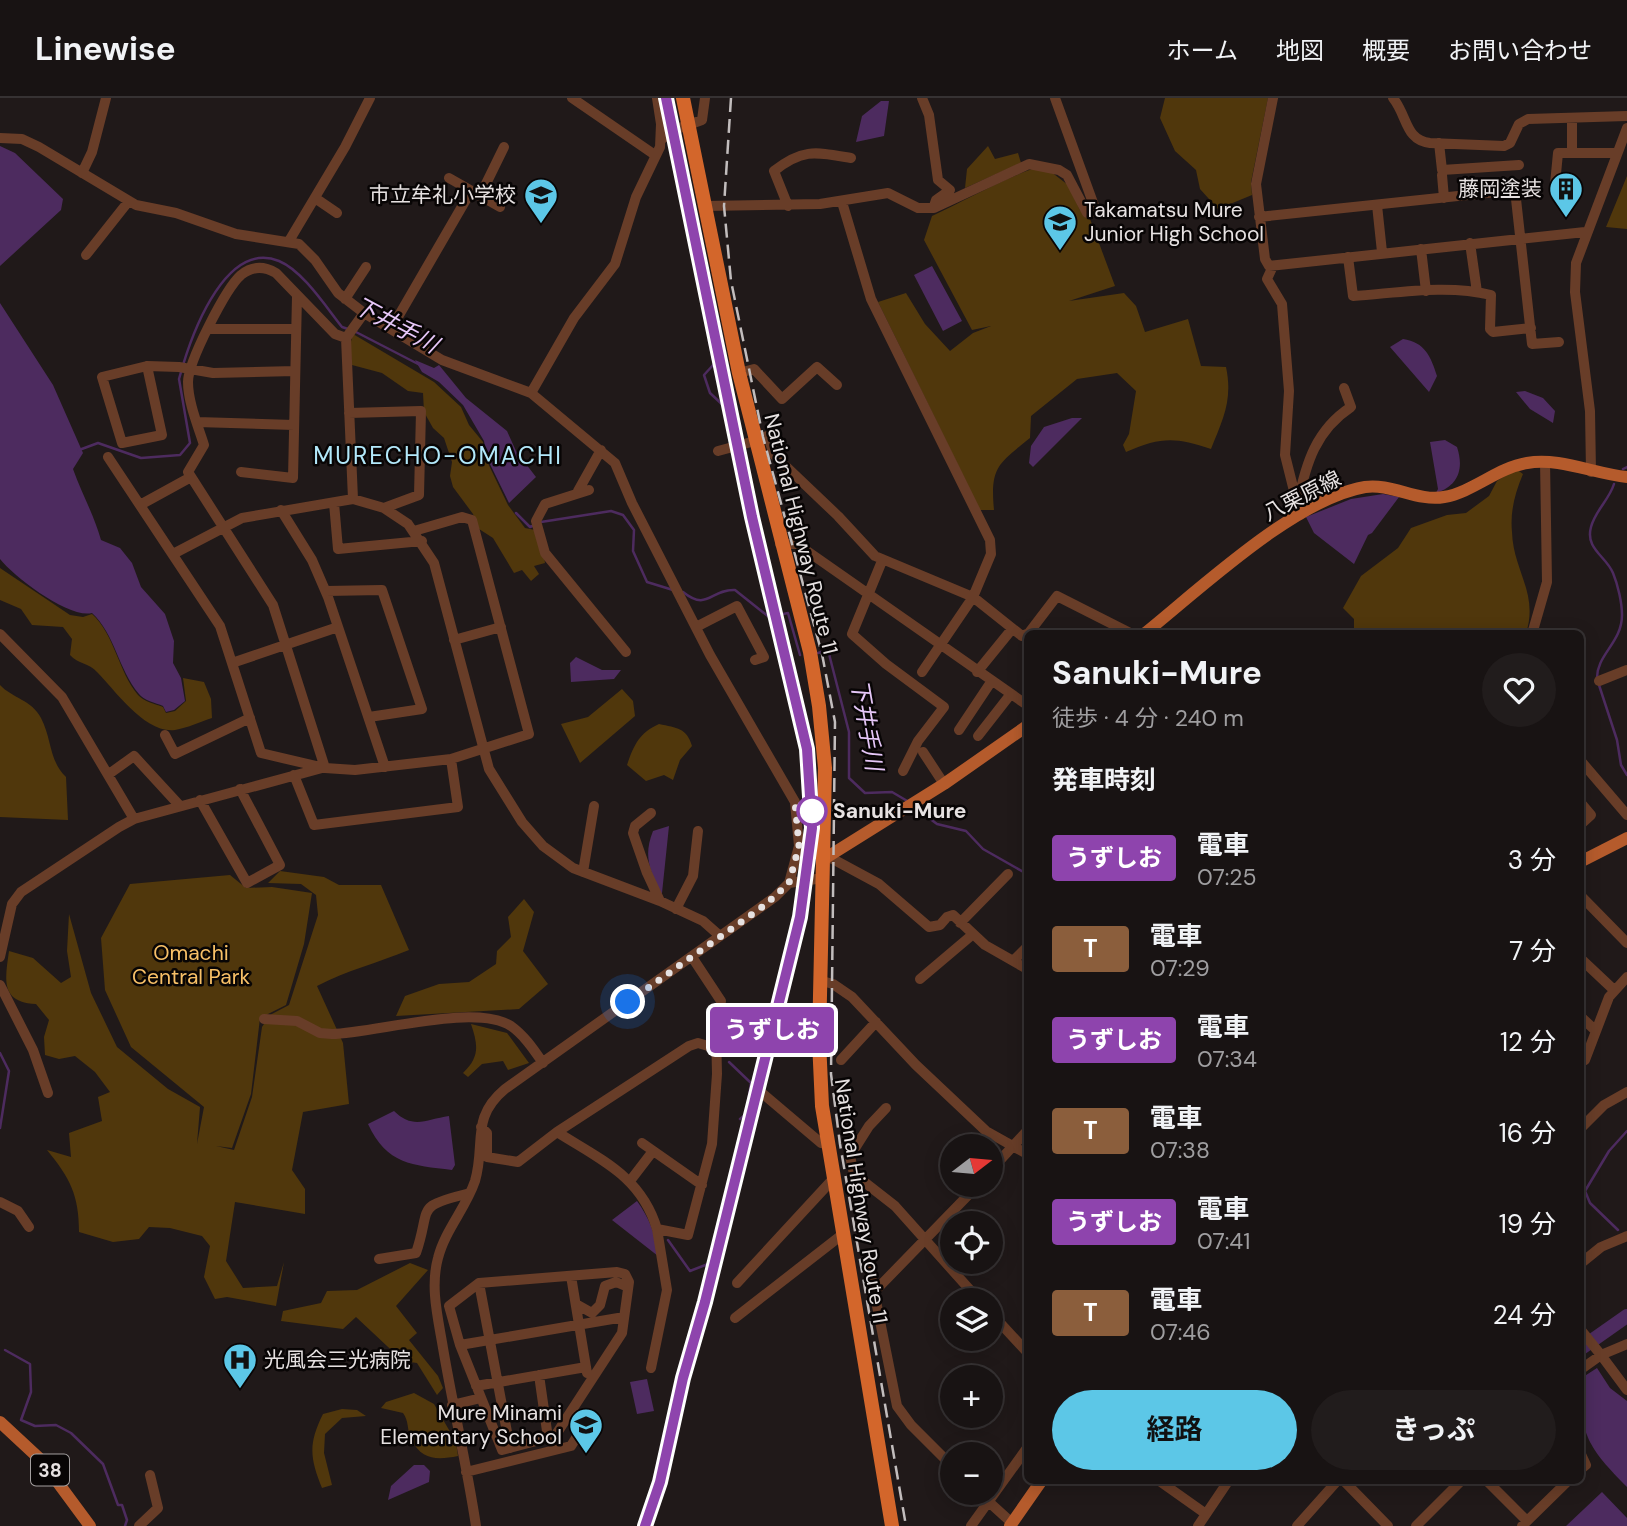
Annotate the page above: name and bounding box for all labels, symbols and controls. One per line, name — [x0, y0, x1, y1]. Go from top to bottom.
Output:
text: Linewise — [35, 27, 176, 70]
text: ホーム — [1167, 35, 1238, 66]
text: 地図 — [1276, 35, 1324, 66]
text: 概要 — [1362, 35, 1410, 66]
text: お問い合わせ — [1448, 35, 1592, 66]
building icon: 藤岡塗装 — [1547, 170, 1585, 219]
place label: 藤岡塗装 — [1458, 175, 1542, 203]
school or university icon: 市立牟礼小学校 — [522, 176, 560, 225]
place label: 市立牟礼小学校 — [369, 181, 516, 209]
place label: Takamatsu Mure Junior High School — [1084, 196, 1264, 248]
school or university icon: Takamatsu Mure Junior High School — [1041, 203, 1079, 252]
water label: 下井手川 — [348, 290, 446, 361]
street label: National Highway Route 11 — [758, 411, 844, 657]
district label: MURECHO-OMACHI — [313, 440, 563, 471]
street label: 八栗原線 — [1258, 464, 1346, 528]
text: Sanuki-Mure — [1052, 651, 1262, 694]
button: heart — [1482, 653, 1556, 727]
water label: 下井手川 — [844, 677, 890, 776]
text: 徒歩 · 4 分 · 240 m — [1052, 703, 1244, 733]
text: 発車時刻 — [1052, 763, 1156, 797]
marker: Sanuki-Mure — [797, 796, 827, 826]
place label: Sanuki-Mure — [833, 797, 966, 825]
text: 電車 — [1197, 828, 1249, 862]
text: うずしお — [1066, 842, 1162, 873]
text: 3 分 — [1508, 843, 1556, 877]
text: 07:25 — [1197, 862, 1257, 892]
text: 電車 — [1150, 919, 1202, 953]
text: T — [1083, 933, 1098, 964]
text: 7 分 — [1509, 934, 1556, 968]
park label: Omachi Central Park — [132, 939, 251, 991]
text: 07:29 — [1150, 953, 1210, 983]
your location — [610, 984, 645, 1019]
line badge: うずしお — [723, 1007, 821, 1053]
text: 電車 — [1197, 1010, 1249, 1044]
text: うずしお — [724, 1014, 820, 1045]
text: うずしお — [1066, 1024, 1162, 1055]
text: 12 分 — [1500, 1025, 1556, 1059]
text: 07:34 — [1197, 1044, 1257, 1074]
street label: National Highway Route 11 — [828, 1077, 894, 1325]
text: 電車 — [1150, 1101, 1202, 1135]
text: T — [1083, 1115, 1098, 1146]
text: 16 分 — [1499, 1116, 1556, 1150]
north arrow — [940, 1134, 1003, 1197]
map controls — [940, 1134, 1003, 1505]
text: 07:38 — [1150, 1135, 1210, 1165]
text: 電車 — [1197, 1192, 1249, 1226]
text: うずしお — [1066, 1206, 1162, 1237]
text: 19 分 — [1499, 1207, 1556, 1241]
button: locate — [940, 1211, 1003, 1274]
text: 07:41 — [1197, 1226, 1250, 1256]
text: 電車 — [1150, 1283, 1202, 1317]
button: layers — [940, 1288, 1003, 1351]
text: T — [1083, 1297, 1098, 1328]
text: 24 分 — [1493, 1298, 1556, 1332]
text: 07:46 — [1150, 1317, 1211, 1347]
hospital icon: 光風会三光病院 — [221, 1341, 259, 1390]
place label: 光風会三光病院 — [264, 1346, 411, 1374]
button: + — [940, 1365, 1003, 1428]
button: 経路 — [1052, 1390, 1297, 1470]
button: きっぷ — [1311, 1390, 1556, 1470]
place label: Mure Minami Elementary School — [380, 1399, 562, 1451]
school or university icon: Mure Minami Elementary School — [567, 1406, 605, 1455]
button: − — [940, 1442, 1003, 1505]
road number: 38 — [31, 1454, 69, 1486]

